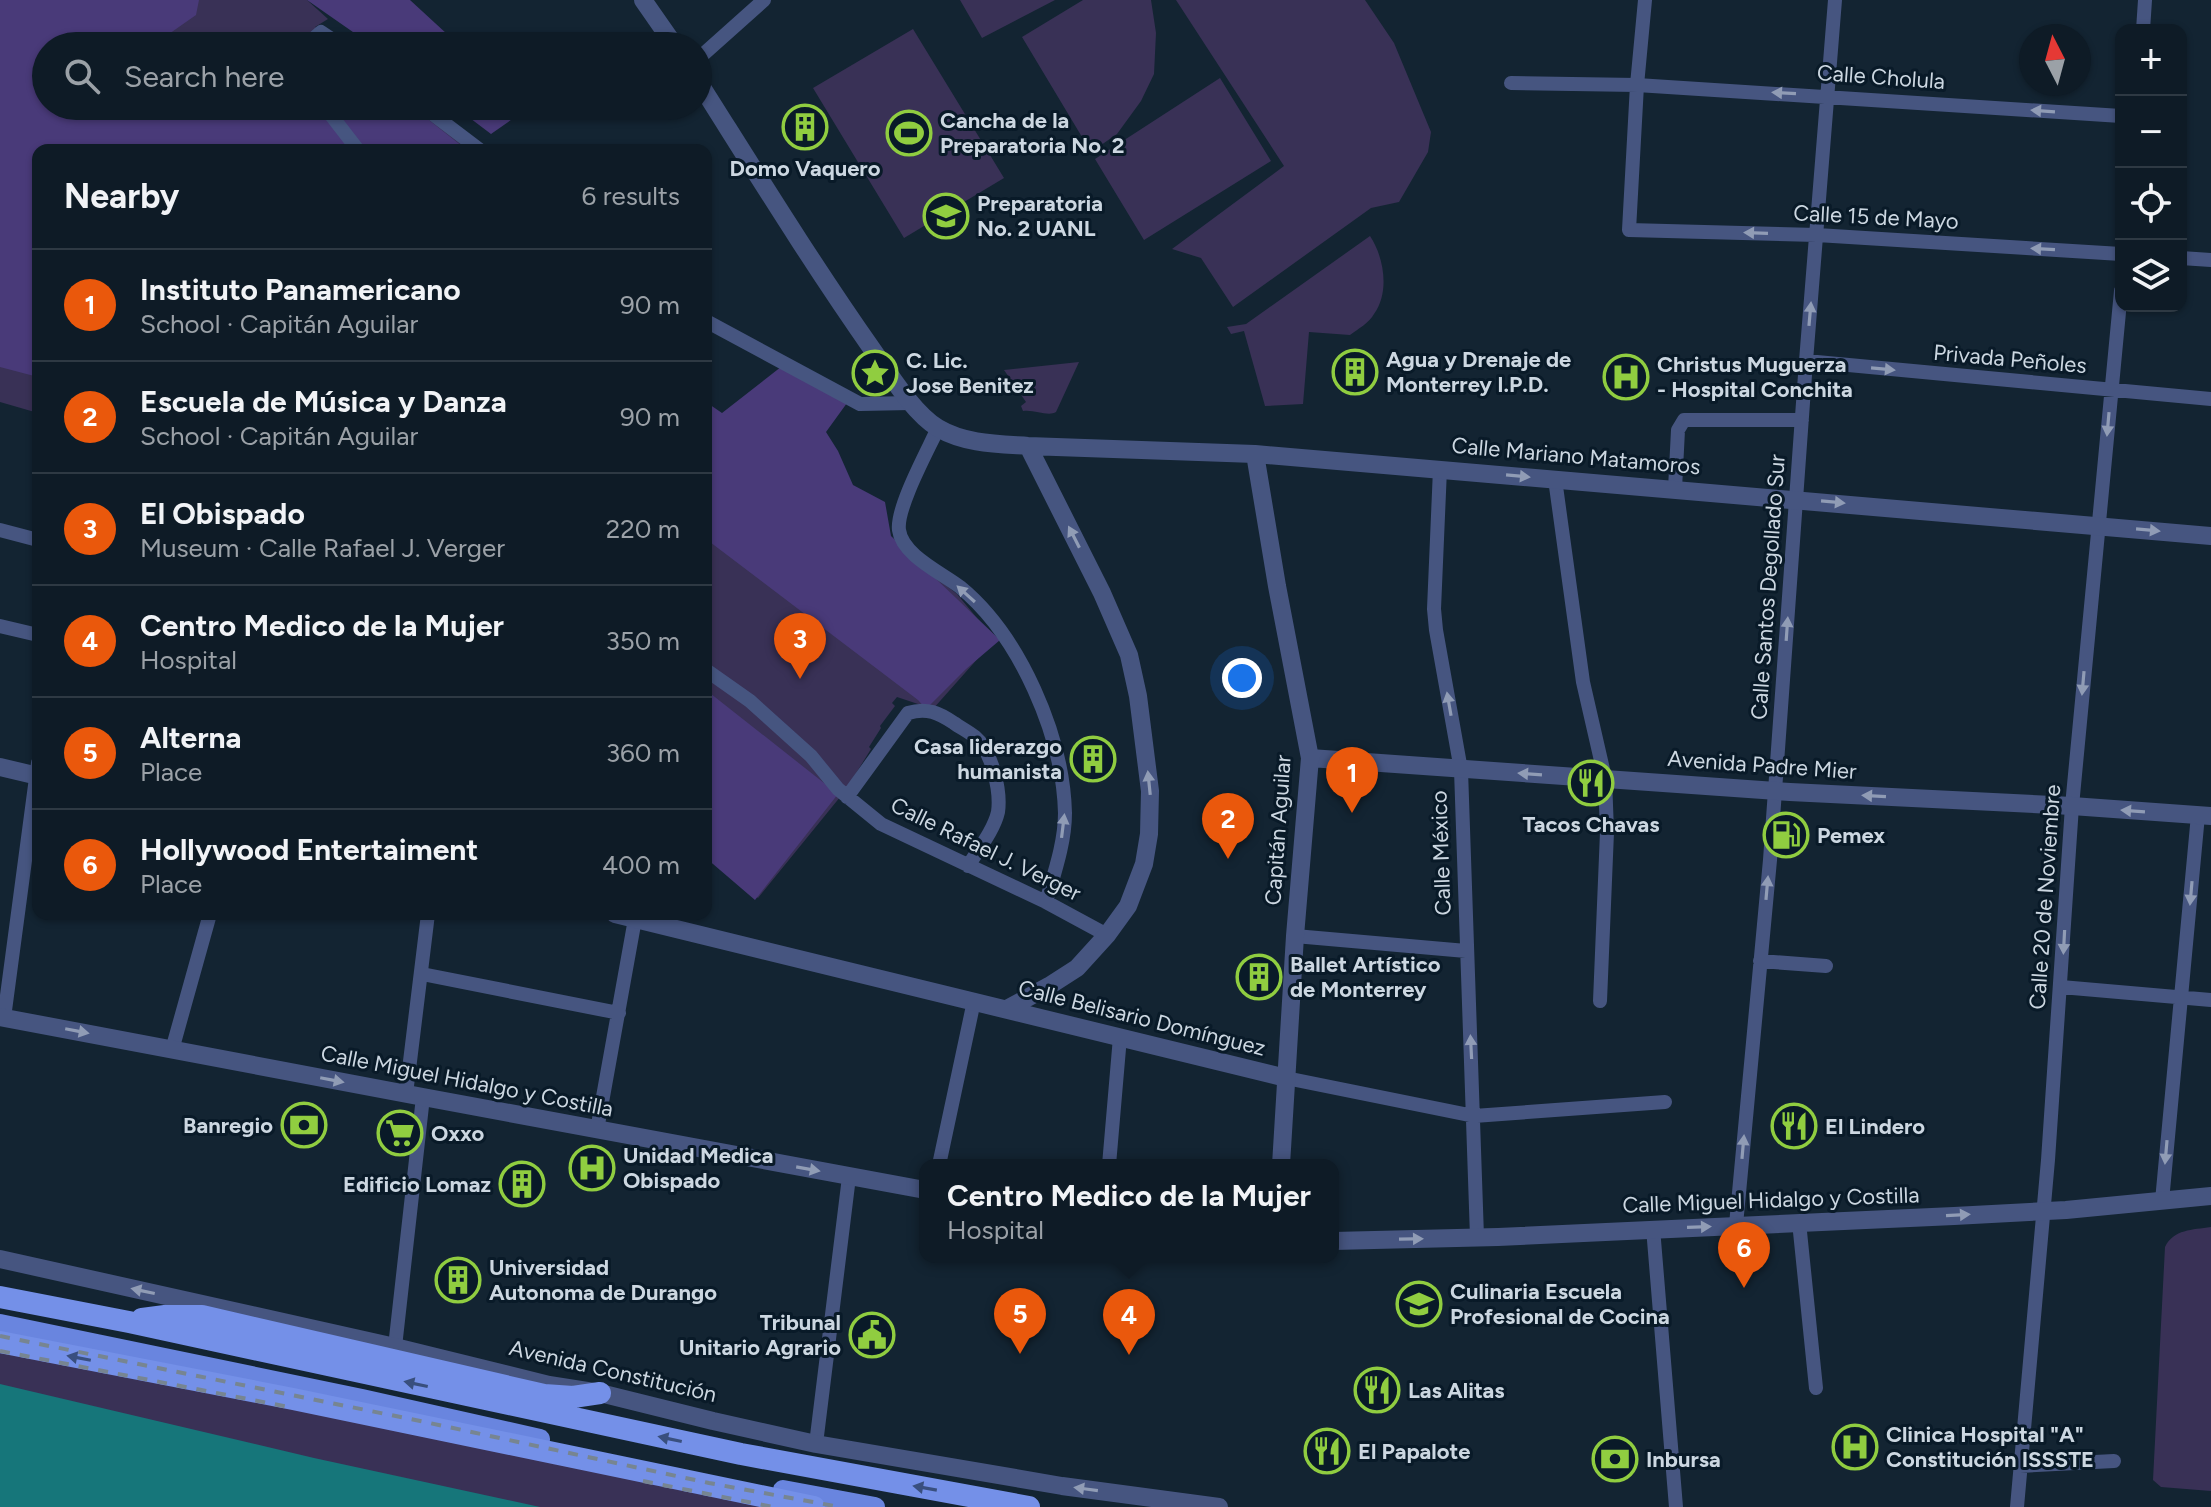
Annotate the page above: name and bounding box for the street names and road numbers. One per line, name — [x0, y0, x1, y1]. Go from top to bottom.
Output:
street label: Calle Cholula — [1816, 59, 1946, 95]
street label: Calle 15 de Mayo — [1793, 199, 1959, 235]
street label: Privada Peñoles — [1932, 339, 2088, 379]
street label: Calle Mariano Matamoros — [1451, 432, 1701, 480]
street label: Calle Santos Degollado Sur — [1745, 453, 1791, 721]
street label: Avenida Padre Mier — [1667, 745, 1858, 785]
street label: Capitán Aguilar — [1259, 753, 1297, 906]
street label: Calle 20 de Noviembre — [2024, 784, 2066, 1010]
street label: Calle México — [1425, 790, 1457, 916]
street label: Calle Rafael J. Verger — [886, 791, 1086, 907]
street label: Calle Belisario Domínguez — [1016, 974, 1268, 1062]
street label: Calle Miguel Hidalgo y Costilla — [319, 1039, 615, 1123]
street label: Calle Miguel Hidalgo y Costilla — [1622, 1181, 1920, 1219]
street label: Avenida Constitución — [507, 1334, 719, 1408]

